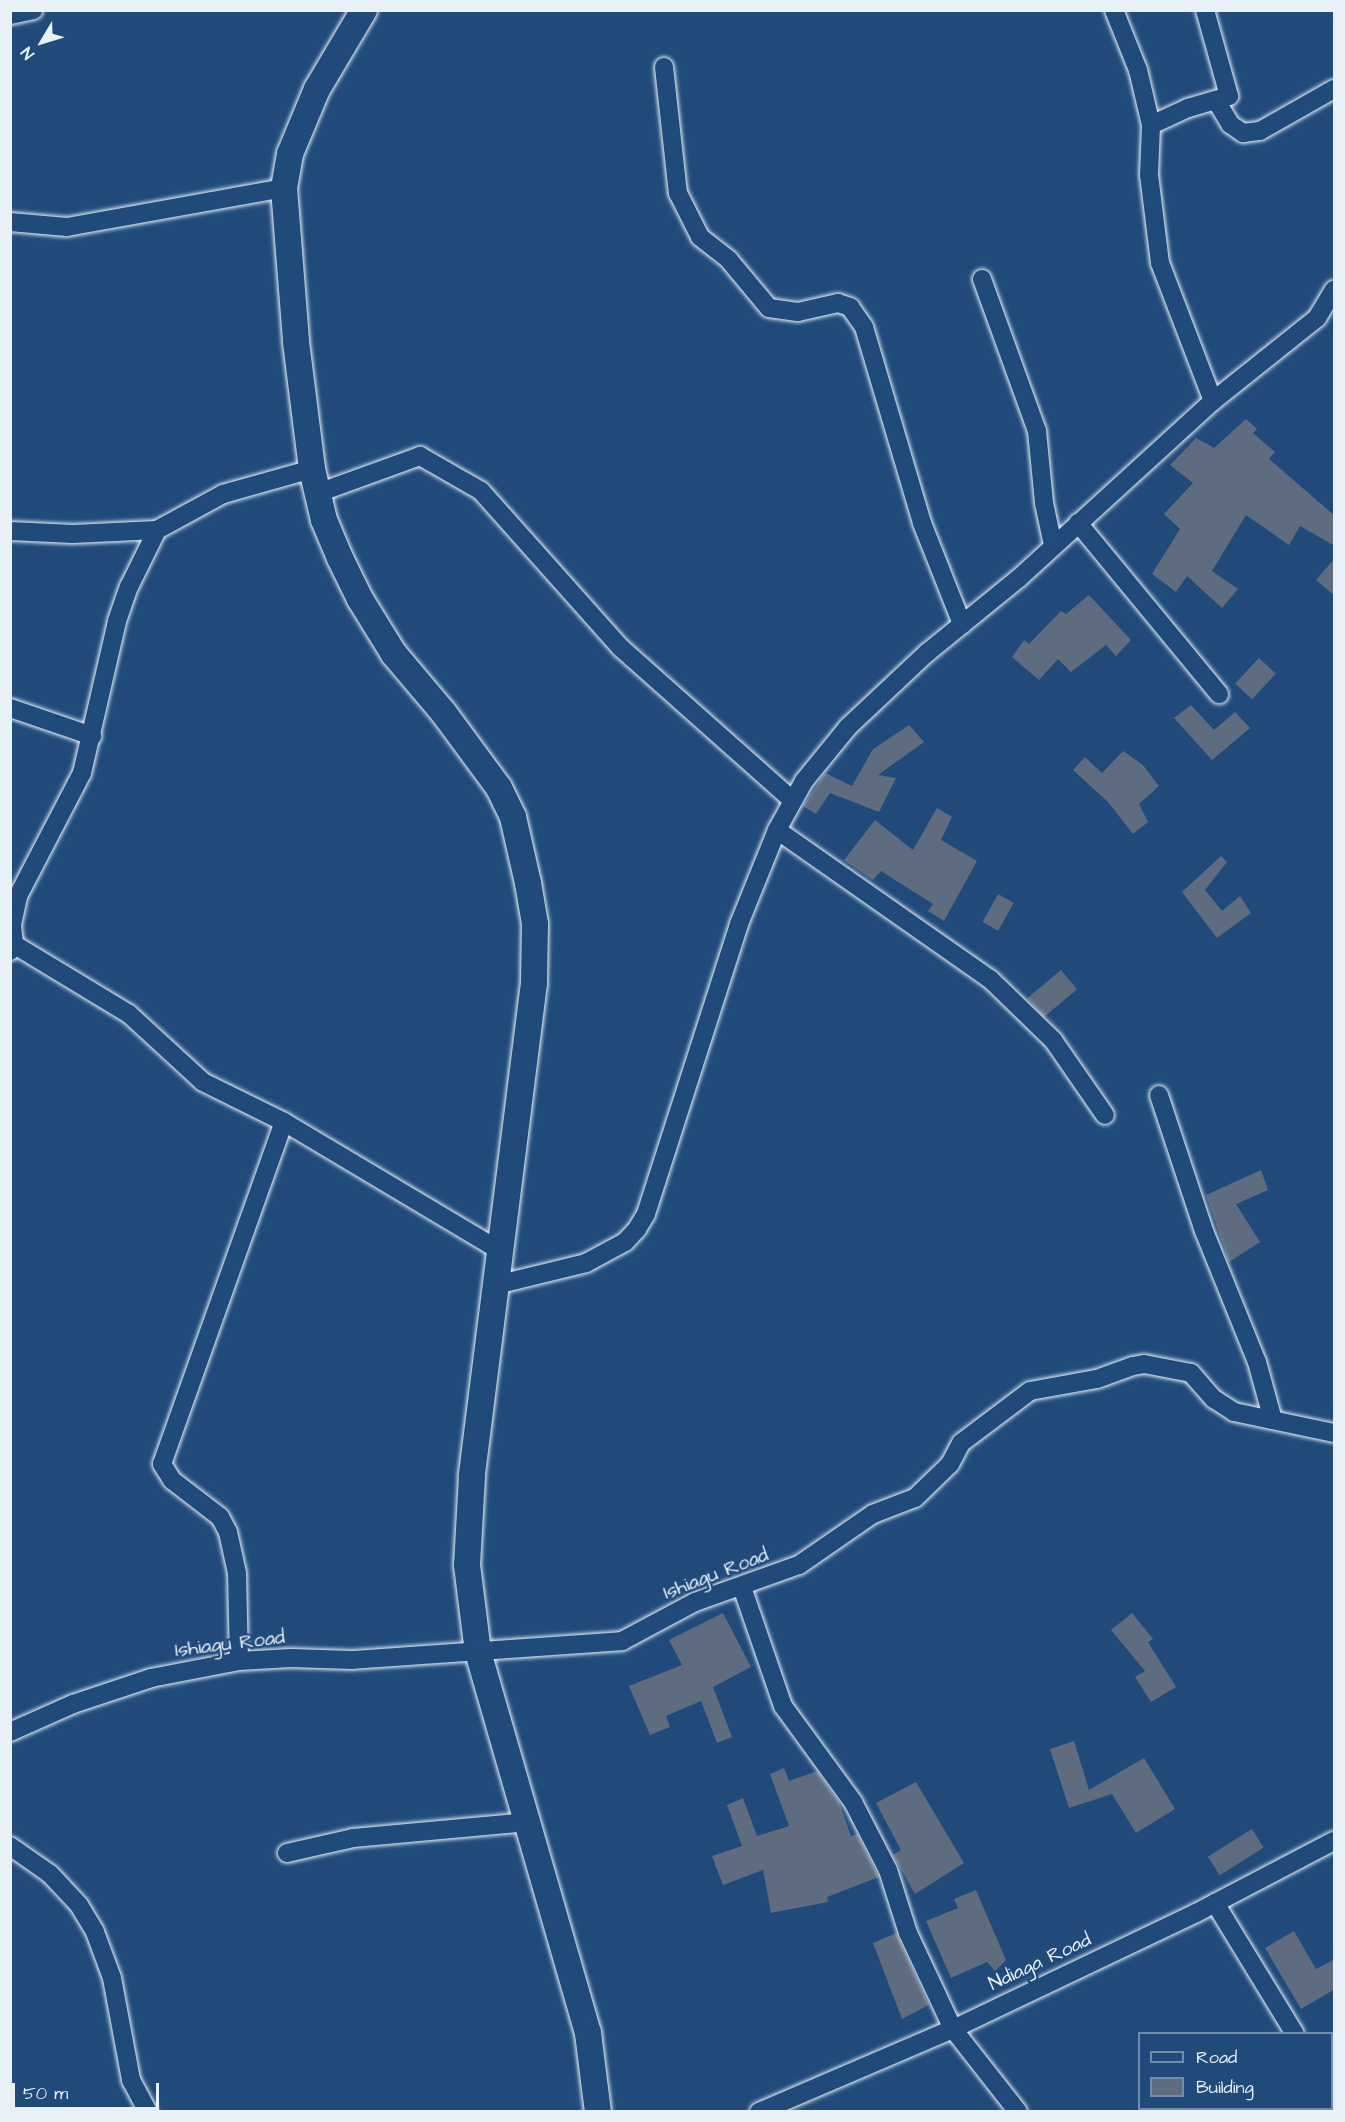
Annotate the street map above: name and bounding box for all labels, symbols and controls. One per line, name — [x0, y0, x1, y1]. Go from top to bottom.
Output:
north arrow — [12, 12, 72, 72]
text: N — [16, 42, 40, 64]
street label: Ishiagu Road — [660, 1543, 772, 1605]
street label: Ishiagu Road — [174, 1625, 286, 1663]
street label: Ndiaga Road — [985, 1928, 1095, 1996]
legend — [1138, 2032, 1333, 2110]
text: Road — [1196, 2045, 1237, 2070]
scale bar — [15, 2071, 162, 2109]
text: Building — [1196, 2075, 1254, 2100]
text: 50 m — [23, 2081, 68, 2106]

